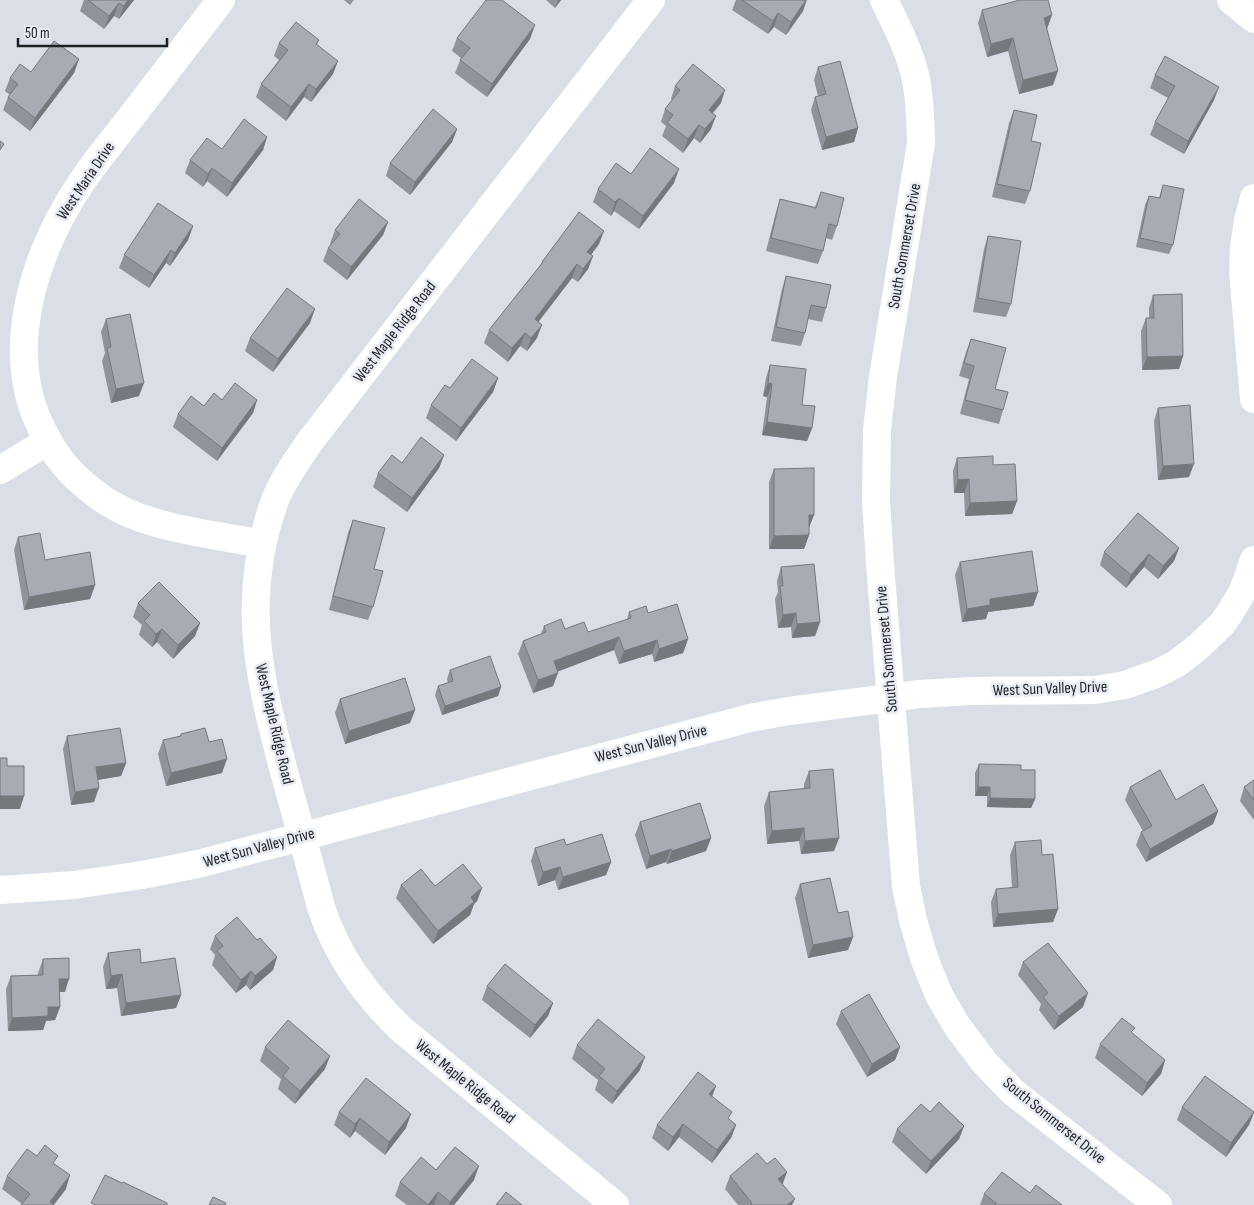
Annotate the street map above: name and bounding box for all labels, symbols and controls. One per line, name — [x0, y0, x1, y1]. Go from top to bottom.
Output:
scale bar — [18, 15, 166, 47]
text: 50 m — [25, 24, 50, 43]
street label: West Maria Drive — [53, 139, 119, 223]
street label: South Sommerset Drive — [885, 182, 925, 310]
street label: West Maple Ridge Road — [350, 278, 440, 386]
street label: South Sommerset Drive — [872, 585, 902, 713]
street label: West Maple Ridge Road — [251, 662, 297, 786]
street label: West Sun Valley Drive — [992, 678, 1108, 700]
street label: West Sun Valley Drive — [593, 721, 709, 767]
street label: West Sun Valley Drive — [201, 824, 317, 872]
street label: West Maple Ridge Road — [411, 1036, 519, 1128]
street label: South Sommerset Drive — [999, 1074, 1109, 1168]

